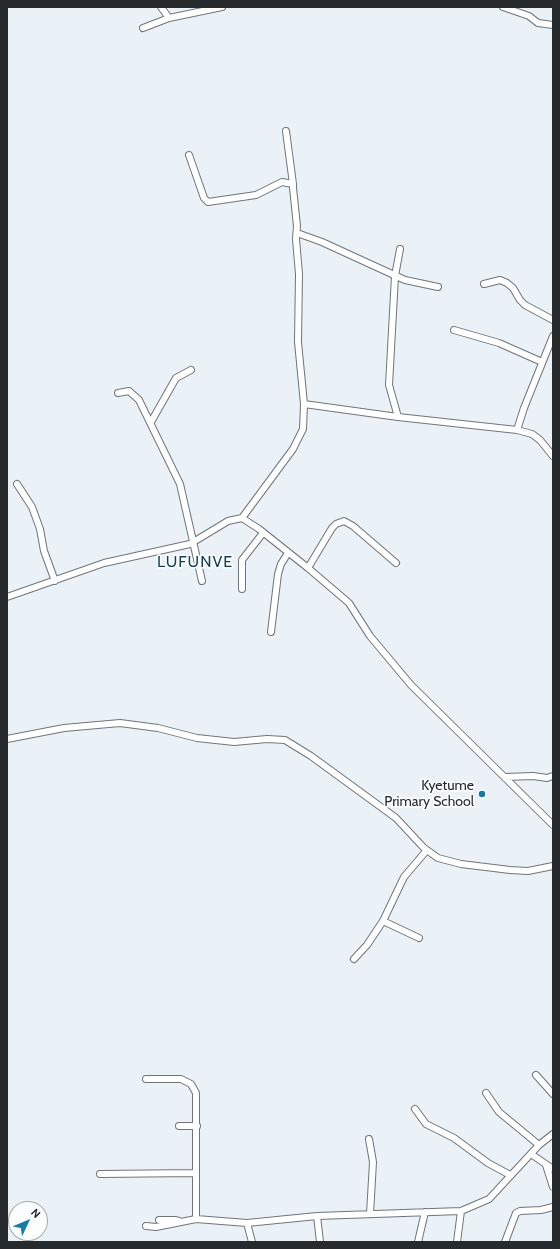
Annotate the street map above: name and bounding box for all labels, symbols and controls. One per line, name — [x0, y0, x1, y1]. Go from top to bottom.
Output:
district label: LUFUNVE — [157, 552, 233, 572]
place label: Kyetume Primary School — [384, 778, 474, 810]
marker: Kyetume Primary School — [477, 789, 487, 799]
north arrow — [8, 1201, 48, 1241]
text: N — [28, 1206, 44, 1221]

